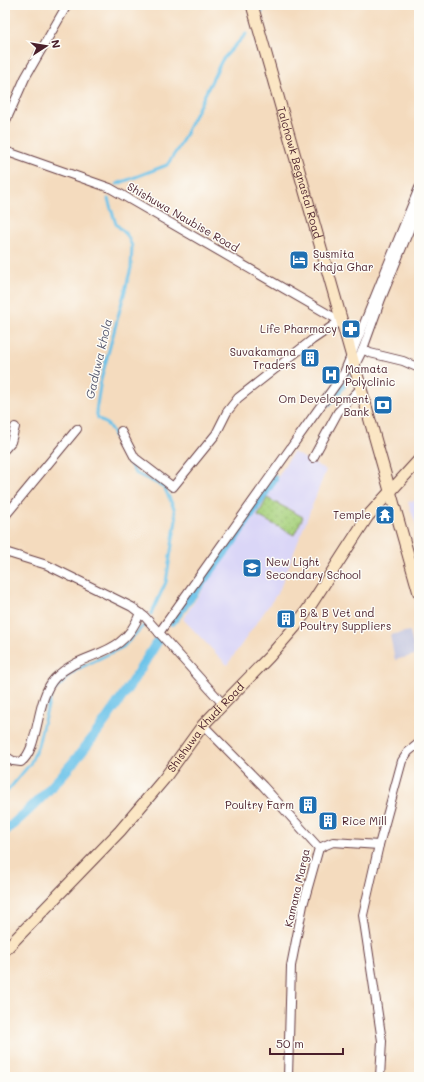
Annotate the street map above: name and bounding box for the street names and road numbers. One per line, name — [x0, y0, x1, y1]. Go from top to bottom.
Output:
street label: Talchowk Begnastal Road — [274, 104, 326, 240]
street label: Shishuwa Naubise Road — [125, 178, 242, 255]
street label: Shishuwa Khudi Road — [163, 679, 247, 775]
street label: Kamana Marga — [280, 847, 313, 929]

